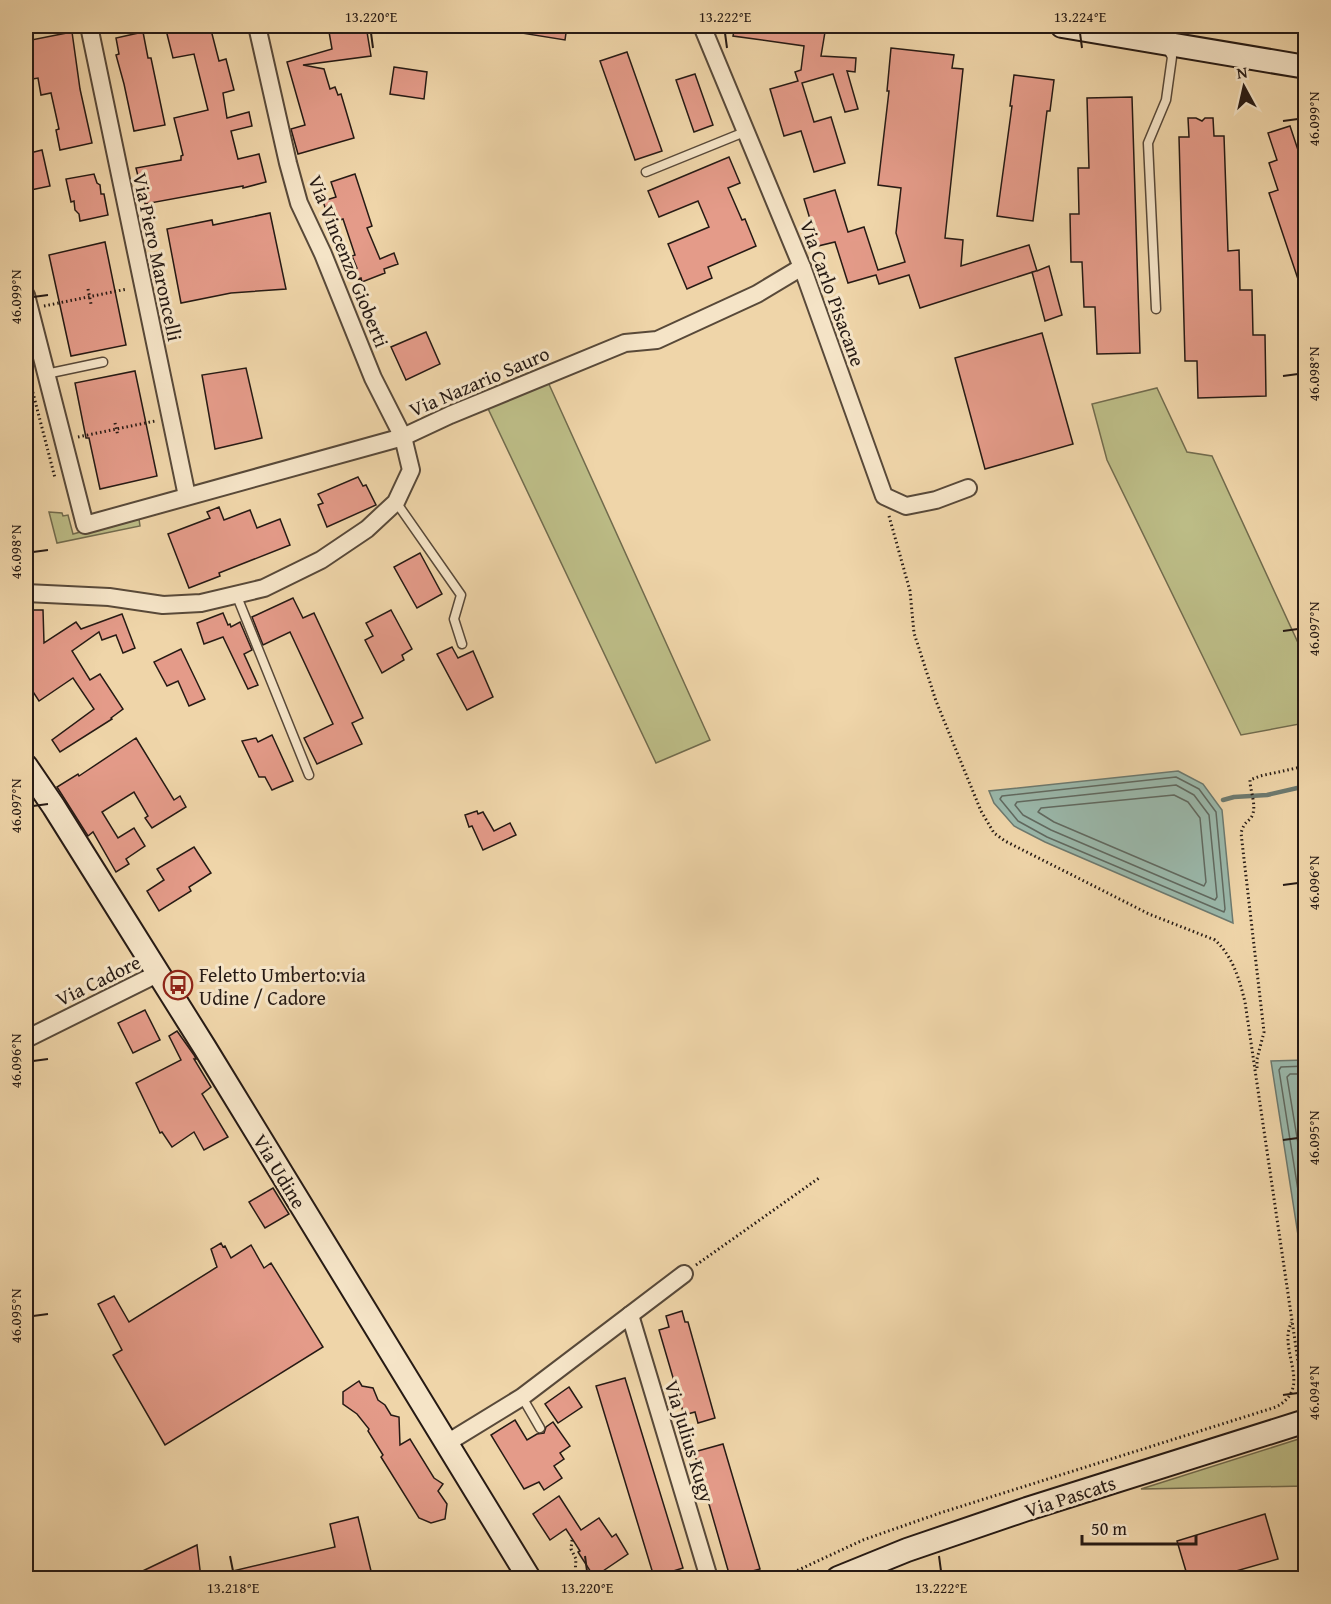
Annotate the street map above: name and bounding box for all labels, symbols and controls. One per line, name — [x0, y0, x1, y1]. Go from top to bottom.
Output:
text: 13.220°E — [345, 6, 398, 27]
text: 13.222°E — [699, 6, 752, 27]
text: 13.224°E — [1054, 6, 1107, 27]
north arrow — [1214, 57, 1274, 117]
text: N — [1235, 59, 1249, 85]
text: 46.099°N — [1303, 91, 1324, 146]
street label: Via Piero Maroncelli — [126, 170, 190, 344]
street label: Via Vincenzo Gioberti — [301, 170, 397, 352]
street label: Via Carlo Pisacane — [793, 216, 873, 370]
text: 46.099°N — [5, 269, 26, 324]
street label: Via Nazario Sauro — [404, 338, 554, 424]
text: 46.098°N — [1303, 346, 1324, 401]
text: 46.098°N — [5, 524, 26, 579]
text: 46.097°N — [1303, 601, 1324, 656]
text: 46.097°N — [5, 778, 26, 833]
text: 46.096°N — [1303, 855, 1324, 910]
street label: Via Cadore — [51, 947, 145, 1013]
place label: Feletto Umberto:via Udine / Cadore — [199, 960, 366, 1012]
bus stop icon: Feletto Umberto:via Udine / Cadore — [162, 969, 194, 1001]
text: 46.096°N — [5, 1033, 26, 1088]
text: 46.095°N — [1303, 1110, 1324, 1165]
street label: Via Udine — [246, 1128, 314, 1214]
text: 46.095°N — [5, 1288, 26, 1343]
text: 46.094°N — [1303, 1365, 1324, 1420]
street label: Via Julius Kugy — [658, 1376, 722, 1506]
street label: Via Pascats — [1021, 1468, 1119, 1524]
scale bar — [1082, 1508, 1196, 1546]
text: 50 m — [1091, 1515, 1127, 1542]
text: 13.218°E — [207, 1577, 260, 1598]
text: 13.220°E — [561, 1577, 614, 1598]
text: 13.222°E — [915, 1577, 968, 1598]

